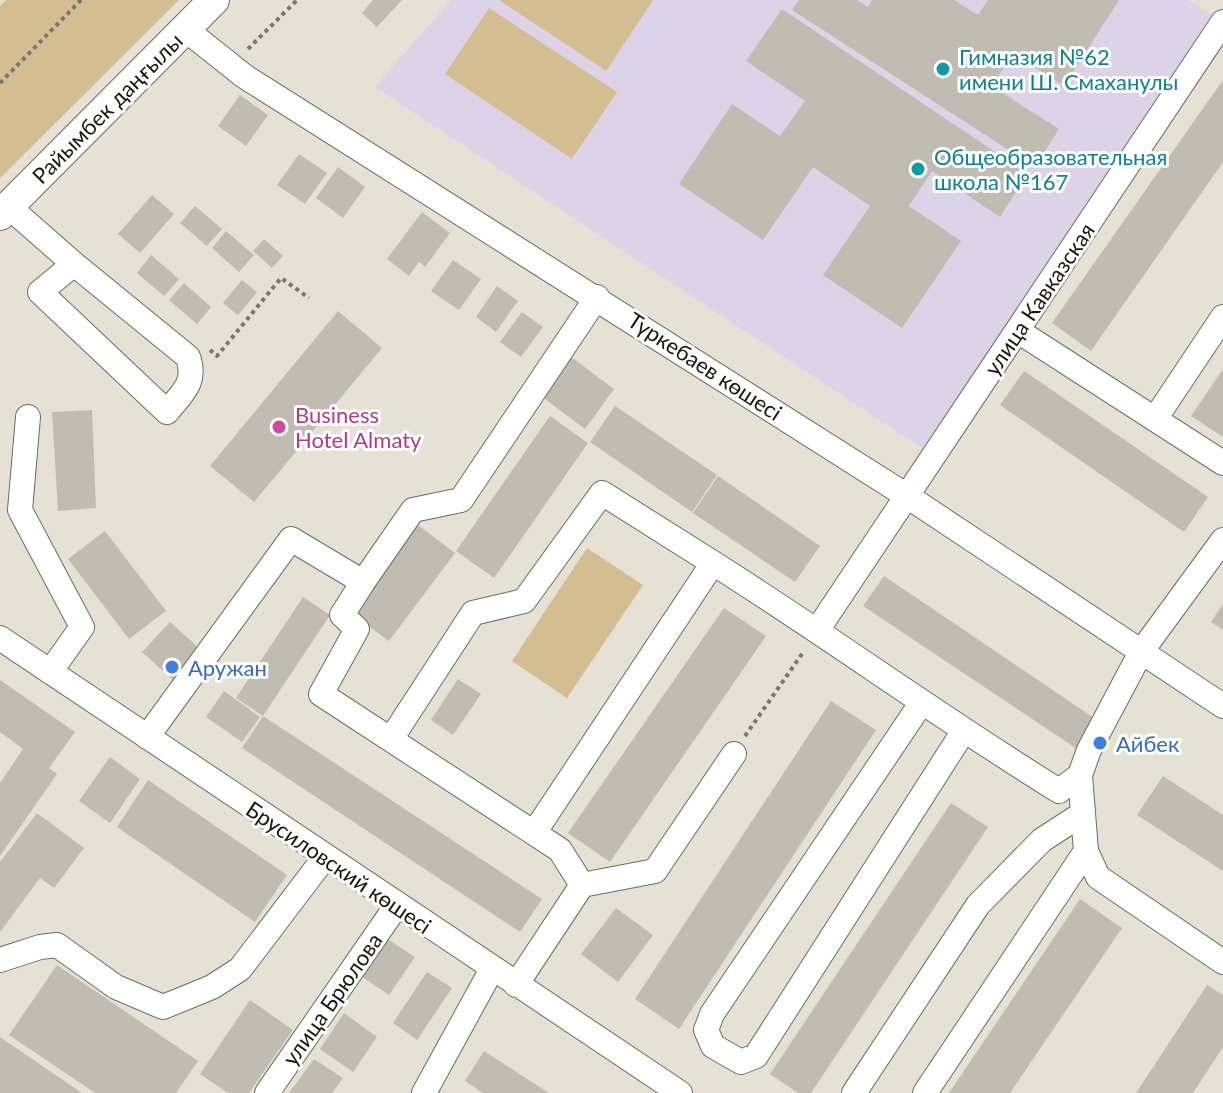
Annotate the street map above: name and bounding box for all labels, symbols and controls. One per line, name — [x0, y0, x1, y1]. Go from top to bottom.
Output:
street label: Райымбек даңғылы — [26, 27, 188, 189]
place label: Гимназия №62 имени Ш. Смаханулы — [959, 43, 1178, 95]
marker: Гимназия №62 имени Ш. Смаханулы — [934, 60, 952, 78]
place label: Общеобразовательная школа №167 — [934, 143, 1167, 195]
marker: Общеобразовательная школа №167 — [909, 160, 927, 178]
street label: улица Кавказская — [978, 218, 1100, 380]
street label: Түркебаев көшесі — [623, 306, 787, 426]
place label: Business Hotel Almaty — [295, 401, 422, 453]
marker: Business Hotel Almaty — [270, 418, 288, 436]
place label: Аружан — [188, 654, 267, 681]
marker: Аружан — [163, 658, 181, 676]
place label: Айбек — [1116, 730, 1180, 757]
marker: Айбек — [1091, 734, 1109, 752]
street label: Брусиловский көшесі — [241, 795, 437, 939]
street label: улица Брюлова — [276, 928, 388, 1070]

